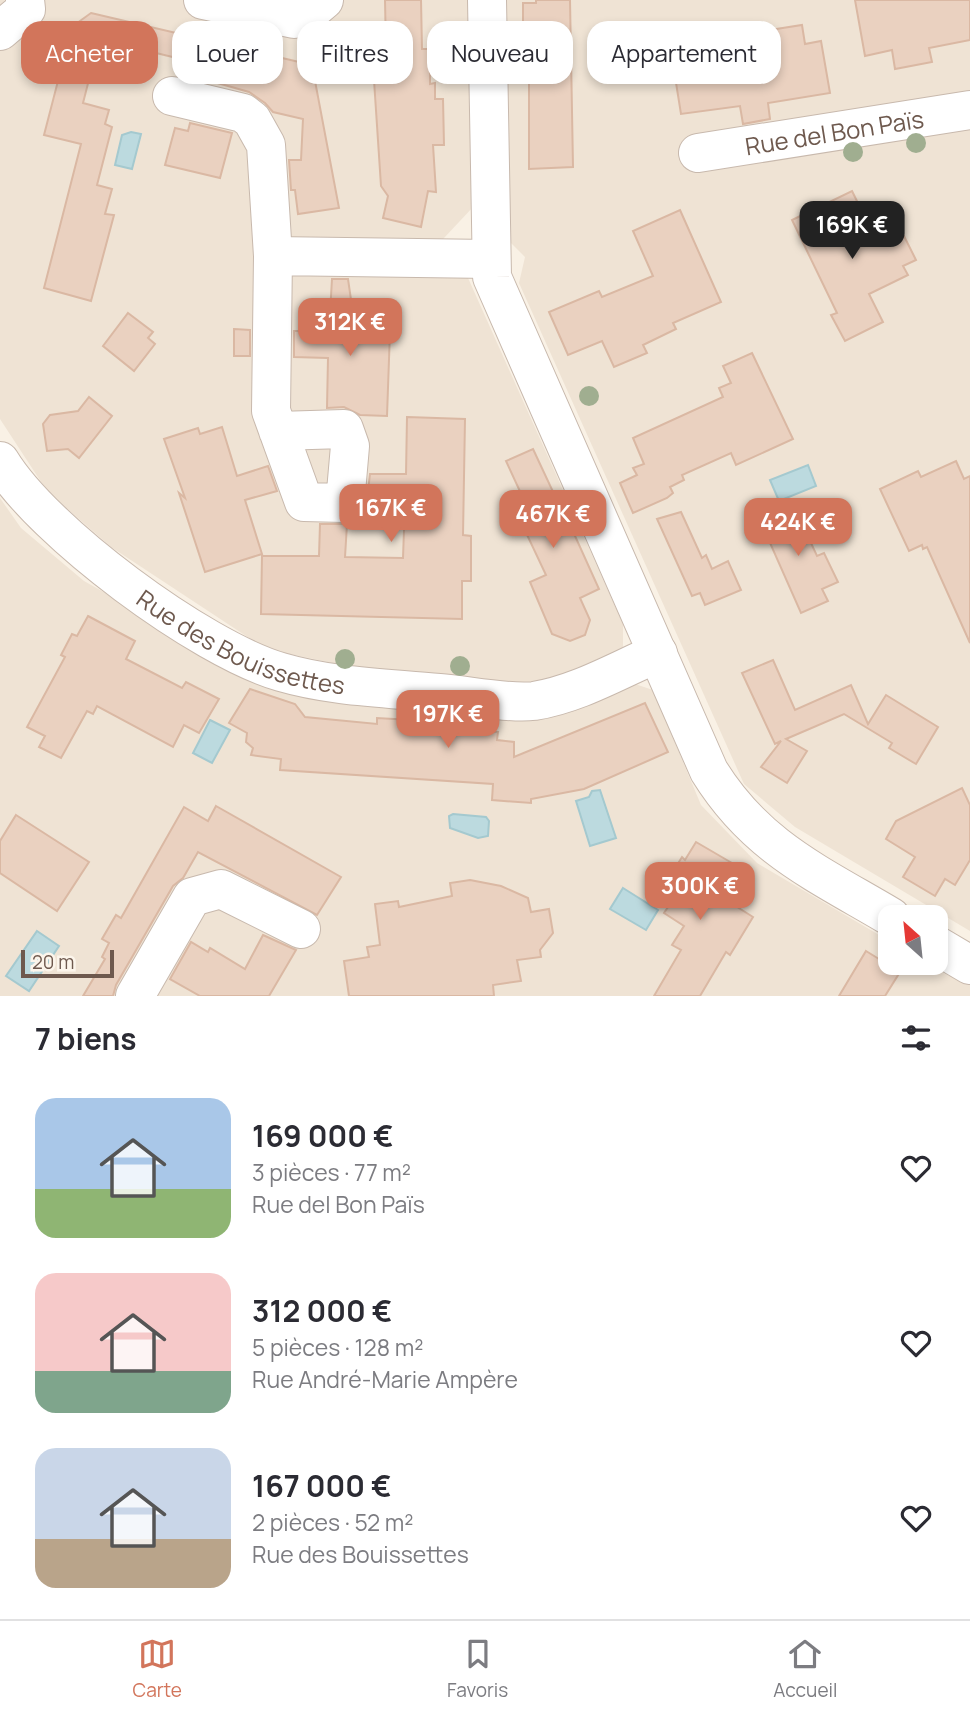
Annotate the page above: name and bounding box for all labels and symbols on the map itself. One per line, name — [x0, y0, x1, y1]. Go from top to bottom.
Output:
street label: Rue del Bon Païs — [743, 101, 926, 162]
pin: 169K € — [795, 202, 909, 261]
pin: 312K € — [293, 298, 407, 358]
pin: 167K € — [334, 484, 448, 544]
pin: 467K € — [496, 490, 610, 550]
pin: 424K € — [741, 498, 855, 558]
street label: Rue des Bouissettes — [131, 581, 347, 701]
pin: 197K € — [391, 690, 505, 750]
pin: 300K € — [643, 862, 757, 922]
north arrow — [878, 905, 948, 975]
scale bar — [21, 947, 114, 979]

